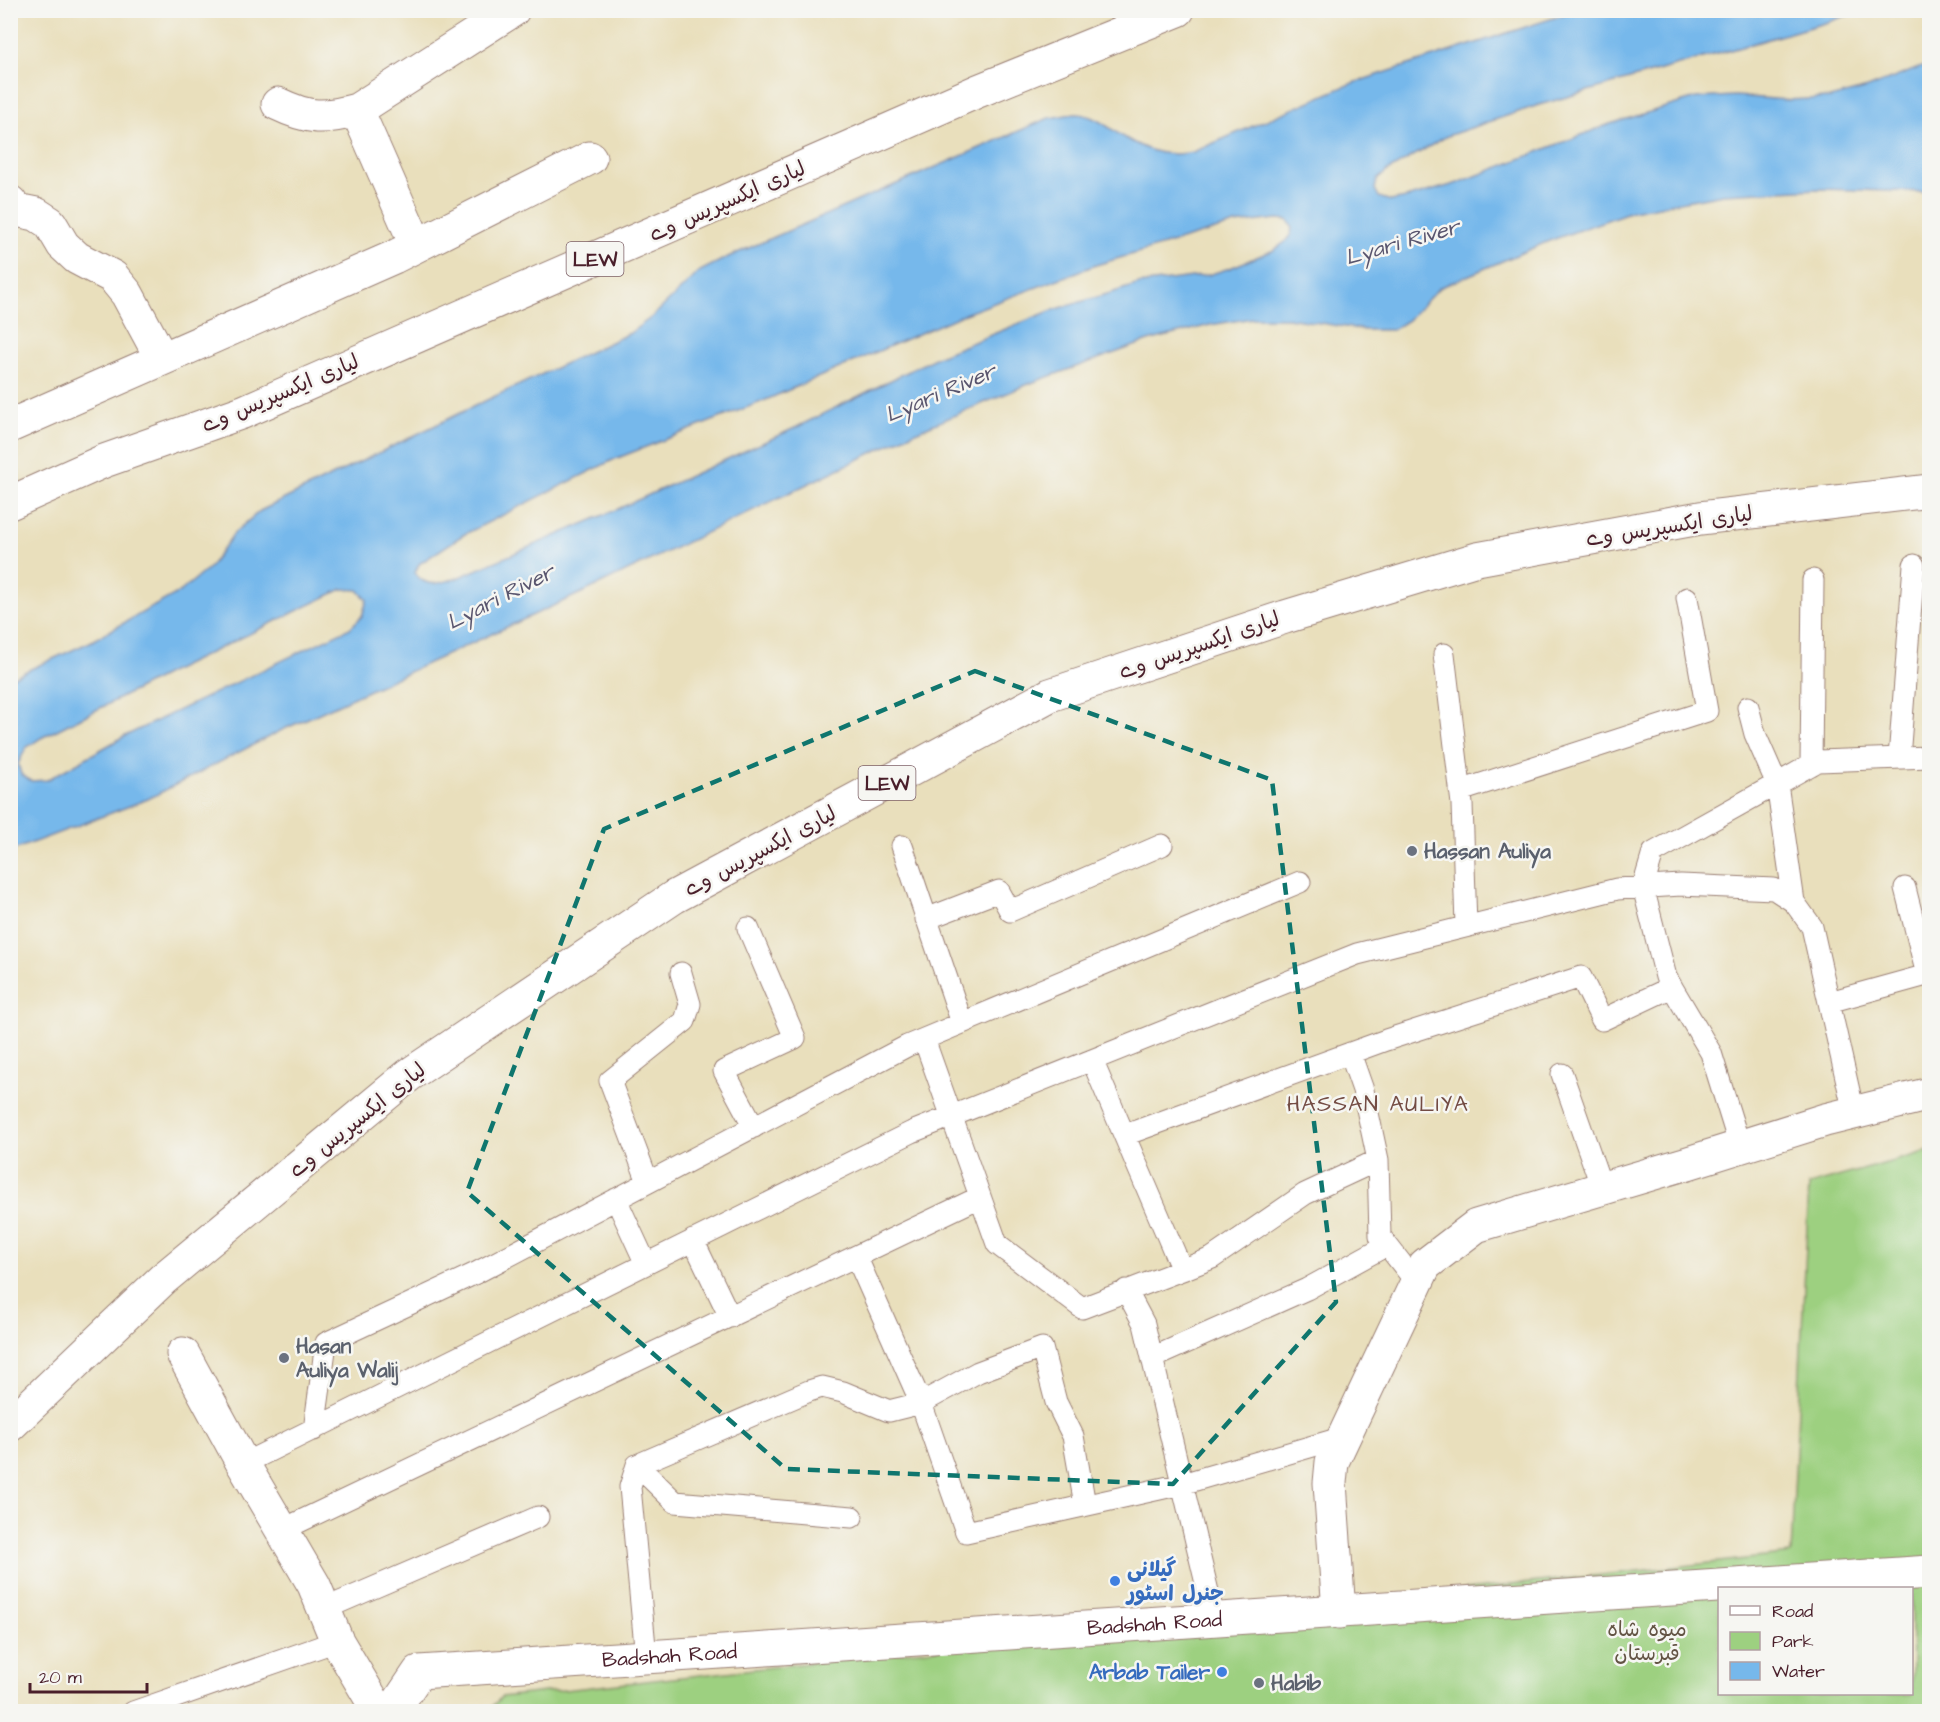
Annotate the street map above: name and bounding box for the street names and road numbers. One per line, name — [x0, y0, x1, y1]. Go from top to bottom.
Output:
street label: لیاری ایکسپریس وے — [644, 154, 810, 249]
road number: LEW — [566, 242, 624, 276]
street label: لیاری ایکسپریس وے — [197, 347, 364, 440]
street label: لیاری ایکسپریس وے — [1583, 499, 1755, 554]
street label: لیاری ایکسپریس وے — [1115, 604, 1284, 687]
road number: LEW — [858, 766, 916, 800]
street label: لیاری ایکسپریس وے — [679, 799, 842, 904]
street label: لیاری ایکسپریس وے — [283, 1056, 432, 1185]
street label: Badshah Road — [1086, 1605, 1223, 1643]
street label: Badshah Road — [601, 1637, 738, 1675]

